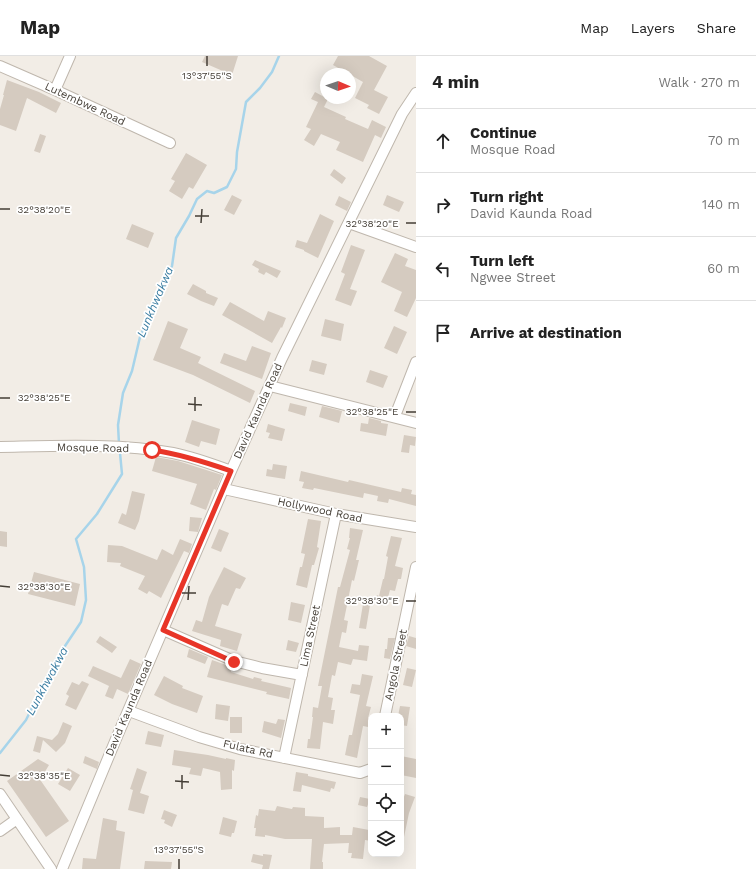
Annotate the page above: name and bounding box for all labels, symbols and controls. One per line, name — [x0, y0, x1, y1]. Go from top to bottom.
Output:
text: Map — [20, 16, 60, 39]
text: Map — [580, 20, 609, 36]
text: Layers — [631, 20, 675, 36]
text: Share — [697, 20, 736, 36]
north arrow — [320, 68, 356, 104]
text: 13°37'55"S — [182, 70, 232, 81]
text: 4 min — [432, 72, 479, 92]
text: Walk · 270 m — [659, 75, 740, 90]
street label: Lutembwe Road — [43, 80, 127, 128]
text: Continue — [470, 124, 537, 142]
icon: ahead — [432, 130, 454, 152]
text: 70 m — [708, 133, 740, 148]
text: Mosque Road — [470, 142, 556, 157]
text: Turn right — [470, 188, 543, 206]
icon: right — [432, 194, 454, 216]
text: 140 m — [702, 197, 740, 212]
text: 32°38'20"E — [17, 204, 71, 215]
text: David Kaunda Road — [470, 206, 592, 221]
text: 32°38'20"E — [345, 218, 399, 229]
text: Turn left — [470, 252, 534, 270]
icon: left — [432, 258, 454, 280]
text: 60 m — [707, 261, 740, 276]
water label: Lunkhwakwa — [134, 264, 176, 339]
text: Ngwee Street — [470, 270, 555, 285]
icon: arrive — [432, 322, 454, 344]
text: Arrive at destination — [470, 324, 622, 342]
street label: David Kaunda Road — [231, 361, 285, 461]
text: 32°38'25"E — [18, 392, 70, 403]
text: 32°38'25"E — [346, 406, 398, 417]
street label: Mosque Road — [57, 441, 129, 455]
route start — [143, 441, 161, 459]
street label: Hollywood Road — [276, 495, 364, 525]
text: 32°38'30"E — [17, 581, 71, 592]
text: 32°38'30"E — [345, 595, 399, 606]
street label: Lima Street — [297, 604, 323, 668]
street label: Angola Street — [382, 628, 410, 702]
water label: Lunkhwakwa — [23, 644, 71, 718]
route end — [225, 653, 243, 671]
street label: David Kaunda Road — [103, 658, 155, 758]
map controls — [368, 713, 404, 857]
button: + — [368, 713, 404, 749]
street label: Fulata Rd — [222, 737, 274, 761]
button: − — [368, 749, 404, 785]
text: 32°38'35"E — [18, 770, 70, 781]
button: locate — [368, 785, 404, 821]
button: layers — [368, 821, 404, 857]
text: 13°37'55"S — [154, 844, 204, 855]

